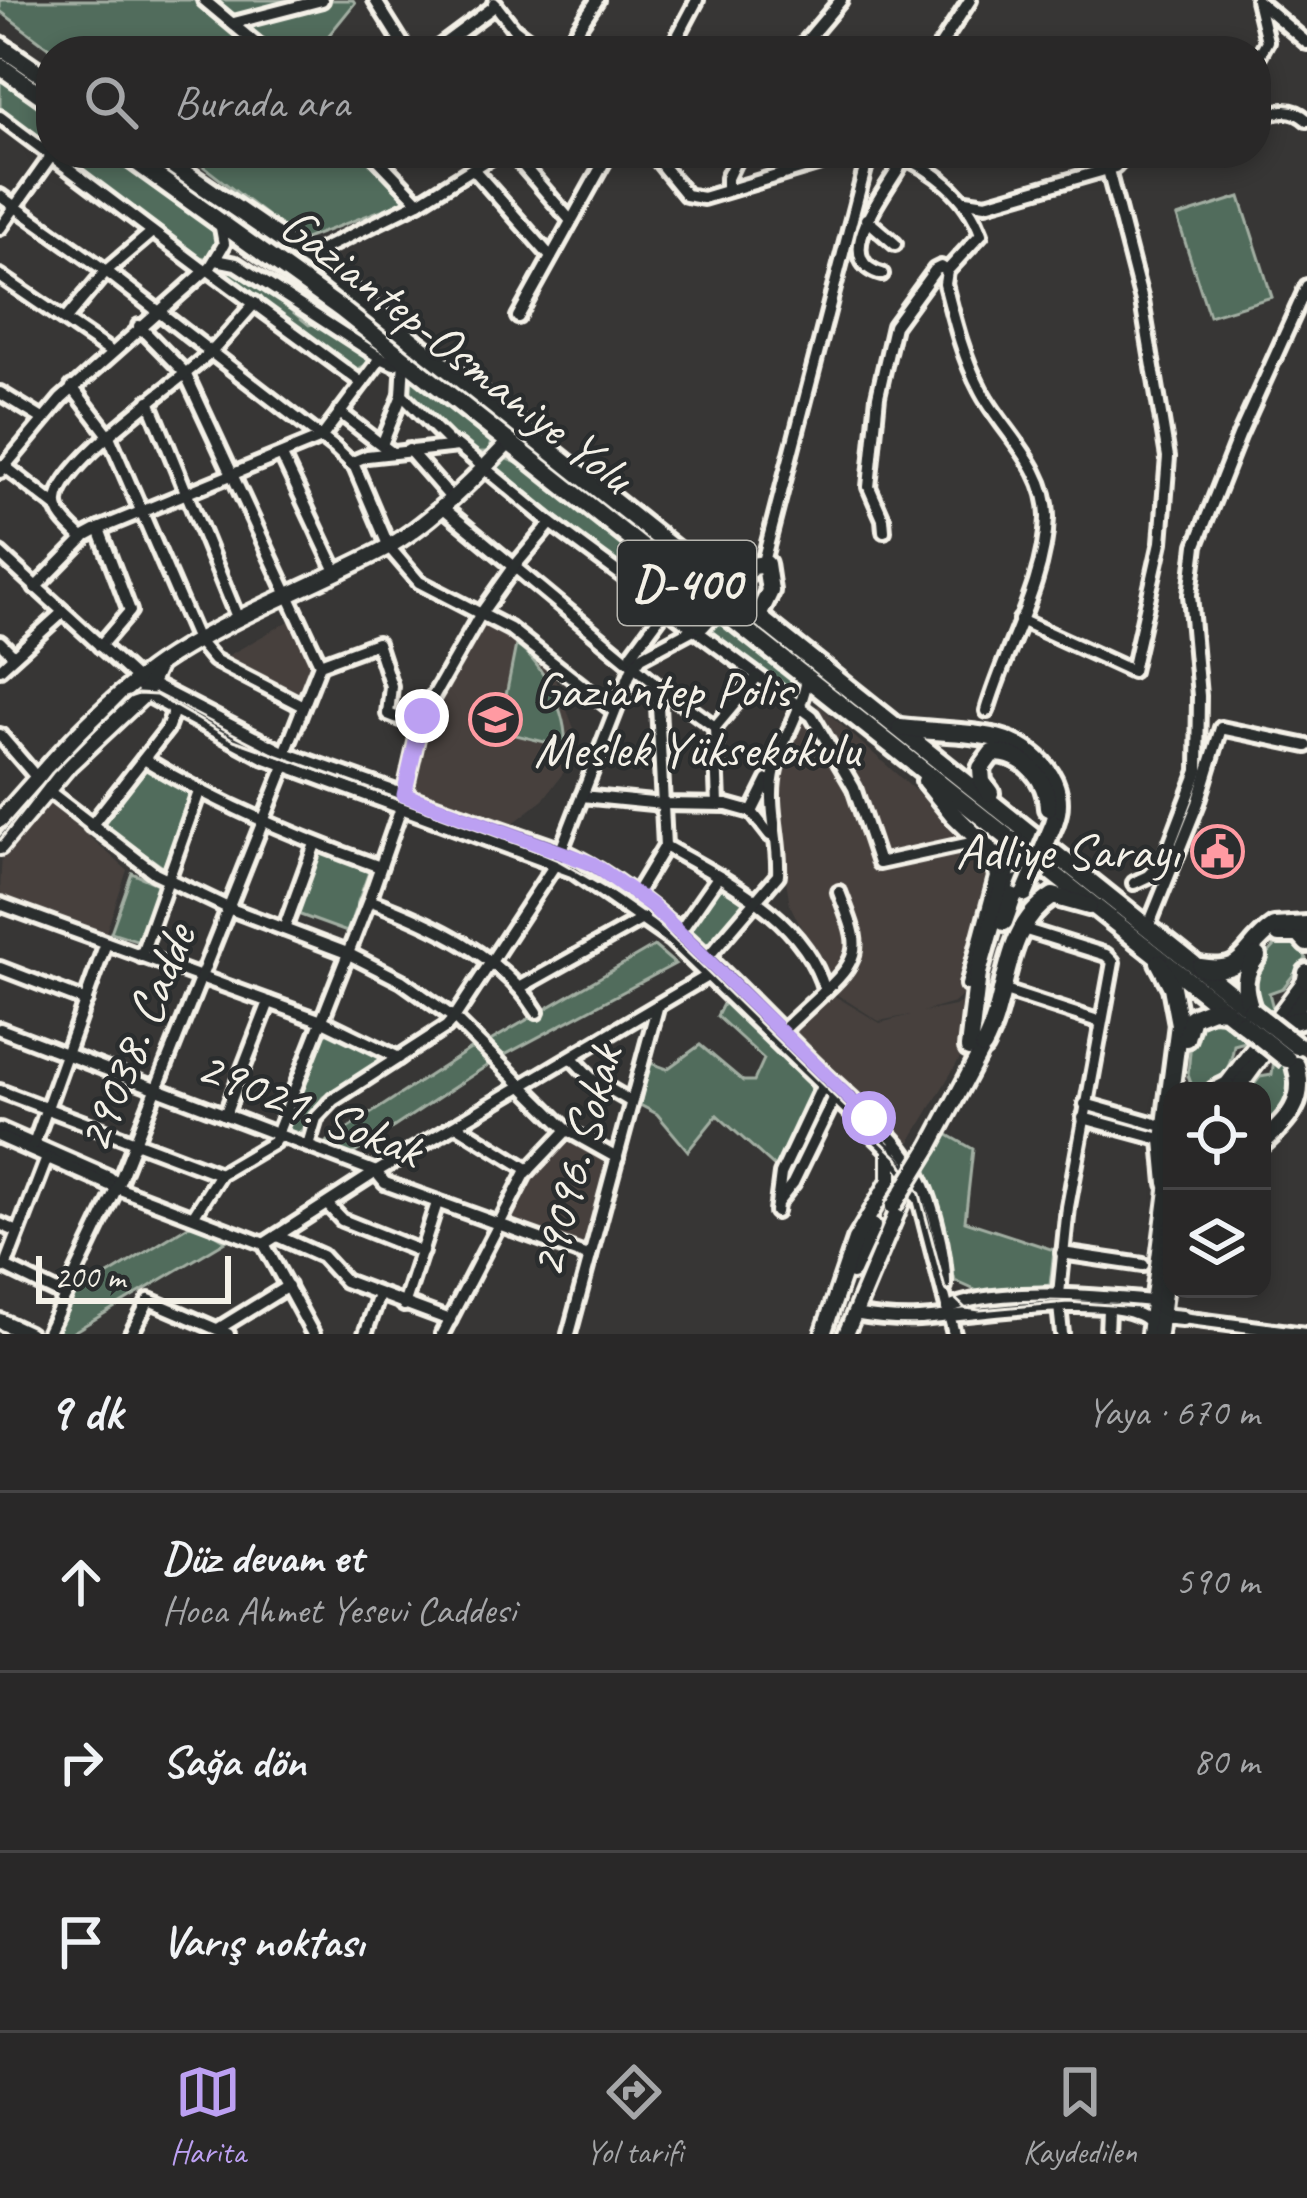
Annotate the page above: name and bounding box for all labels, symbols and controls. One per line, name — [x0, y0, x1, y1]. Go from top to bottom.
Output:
search box — [36, 36, 1271, 168]
icon: search — [78, 69, 144, 135]
text: Burada ara — [174, 74, 349, 131]
street label: Gaziantep-Osmaniye Yolu — [268, 193, 648, 509]
road number: D-400 — [618, 541, 756, 625]
place label: Gaziantep Polis Meslek Yüksekokulu — [534, 658, 863, 781]
route end — [395, 689, 449, 743]
school or university icon: Gaziantep Polis Meslek Yüksekokulu — [467, 691, 523, 747]
place label: Adliye Sarayı — [956, 819, 1181, 883]
public building icon: Adliye Sarayı — [1190, 823, 1246, 879]
street label: 29038. Cadde — [60, 911, 211, 1161]
street label: 29021. Sokak — [188, 1034, 435, 1183]
street label: 29096. Sokak — [513, 1035, 637, 1284]
map controls — [1163, 1082, 1271, 1298]
button: locate — [1163, 1082, 1271, 1190]
route start — [842, 1091, 896, 1145]
button: layers — [1163, 1190, 1271, 1298]
scale bar — [36, 1250, 231, 1303]
text: 200 m — [54, 1256, 125, 1298]
text: 9 dk — [48, 1380, 122, 1444]
text: Yaya · 670 m — [1087, 1388, 1259, 1437]
text: Düz devam et — [162, 1529, 363, 1586]
icon: ahead — [48, 1549, 114, 1615]
text: 590 m — [1175, 1557, 1259, 1606]
text: Hoca Ahmet Yesevi Caddesi — [162, 1586, 516, 1635]
icon: right — [48, 1729, 114, 1795]
text: Sağa dön — [162, 1733, 305, 1790]
text: 80 m — [1193, 1737, 1259, 1786]
icon: arrive — [48, 1909, 114, 1975]
text: Varış noktası — [162, 1913, 364, 1970]
tab: Harita — [170, 2059, 246, 2173]
tab: Yol tarifi — [586, 2059, 683, 2173]
tab: Kaydedilen — [1023, 2059, 1137, 2173]

